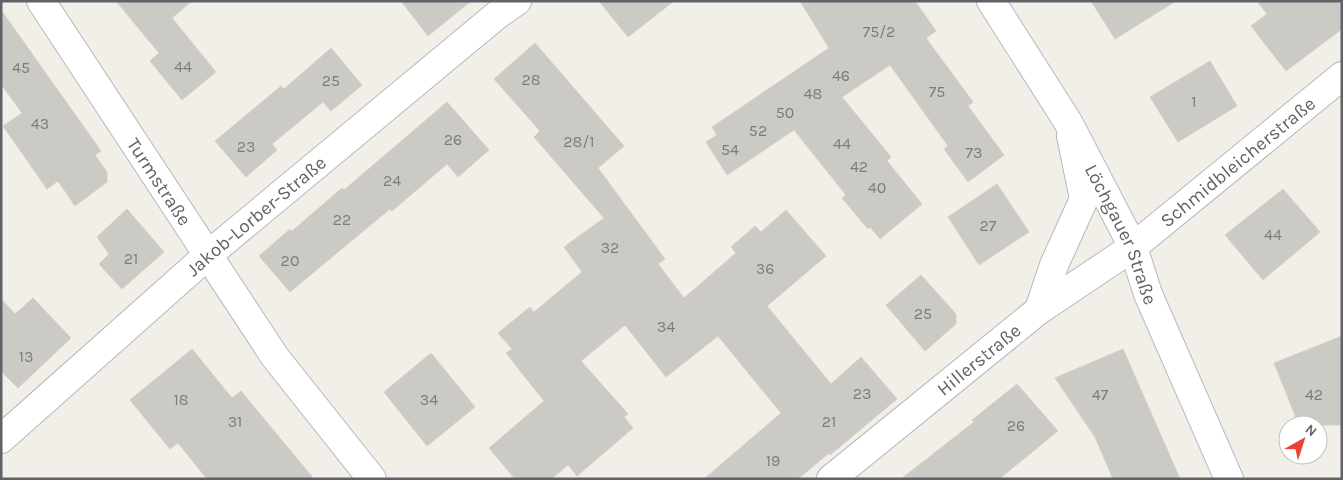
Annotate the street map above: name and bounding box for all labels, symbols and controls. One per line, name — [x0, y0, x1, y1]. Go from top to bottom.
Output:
house number: 75/2 — [863, 22, 895, 41]
house number: 44 — [174, 57, 192, 76]
house number: 45 — [12, 58, 30, 77]
house number: 46 — [832, 66, 850, 85]
house number: 28 — [521, 70, 541, 89]
house number: 25 — [322, 71, 340, 90]
house number: 75 — [929, 82, 945, 101]
house number: 48 — [804, 84, 822, 103]
house number: 1 — [1191, 92, 1197, 111]
street label: Schmidbleicherstraße — [1156, 93, 1320, 232]
house number: 50 — [776, 103, 794, 122]
house number: 43 — [31, 114, 49, 133]
house number: 52 — [749, 121, 767, 140]
house number: 26 — [444, 130, 462, 149]
house number: 28/1 — [563, 132, 595, 151]
street label: Turmstraße — [122, 134, 196, 230]
house number: 44 — [833, 134, 851, 153]
house number: 23 — [237, 137, 255, 156]
house number: 54 — [721, 140, 739, 159]
house number: 73 — [966, 143, 982, 162]
street label: Jakob-Lorber-Straße — [182, 152, 331, 281]
house number: 42 — [850, 157, 868, 176]
street label: Löchgauer Straße — [1080, 161, 1161, 308]
house number: 24 — [383, 171, 401, 190]
house number: 40 — [868, 178, 886, 197]
house number: 22 — [333, 210, 351, 229]
house number: 27 — [980, 216, 997, 235]
house number: 44 — [1264, 225, 1282, 244]
house number: 32 — [601, 238, 619, 257]
house number: 21 — [124, 249, 138, 268]
house number: 20 — [281, 251, 299, 270]
house number: 36 — [756, 259, 774, 278]
house number: 25 — [914, 304, 932, 323]
house number: 34 — [657, 317, 675, 336]
street label: Hillerstraße — [933, 319, 1025, 401]
house number: 13 — [19, 347, 33, 366]
house number: 23 — [853, 384, 871, 403]
house number: 47 — [1092, 385, 1109, 404]
house number: 42 — [1305, 385, 1323, 404]
house number: 18 — [173, 390, 189, 409]
house number: 34 — [420, 390, 438, 409]
house number: 31 — [228, 412, 242, 431]
house number: 21 — [822, 412, 836, 431]
north arrow — [1278, 415, 1328, 465]
house number: 26 — [1007, 416, 1025, 435]
text: N — [1302, 421, 1320, 440]
house number: 19 — [766, 451, 780, 470]

